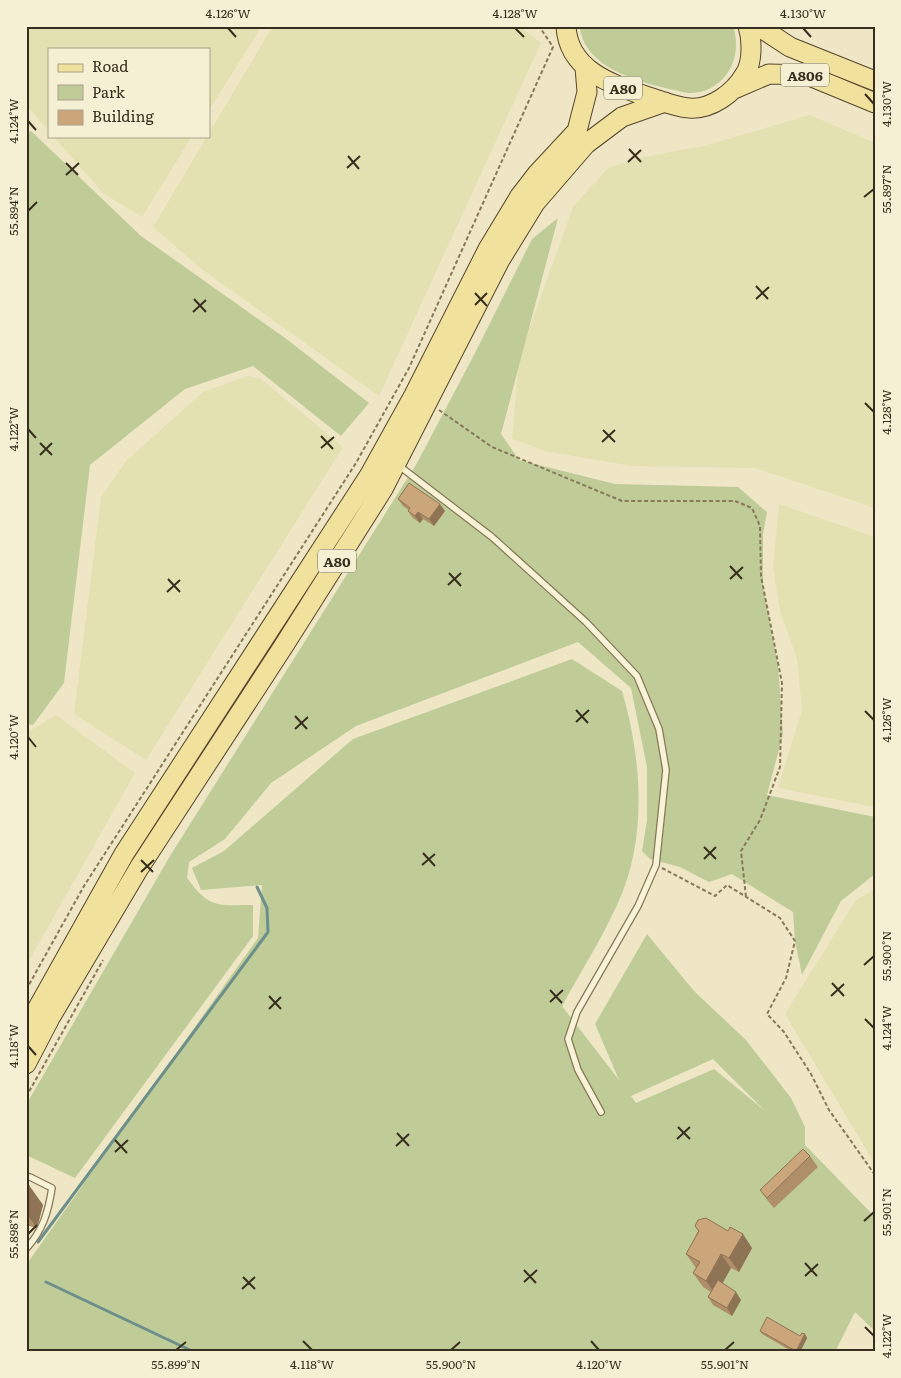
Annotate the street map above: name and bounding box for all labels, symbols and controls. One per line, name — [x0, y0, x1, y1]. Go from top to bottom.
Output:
text: 4.126°W — [205, 4, 251, 22]
text: 4.128°W — [492, 4, 538, 22]
text: 4.130°W — [780, 4, 826, 22]
legend — [48, 48, 210, 138]
text: Road — [92, 54, 128, 77]
road number: A806 — [781, 64, 829, 86]
road number: A80 — [604, 76, 642, 100]
text: Park — [92, 80, 126, 103]
text: 4.130°W — [877, 81, 895, 127]
text: 4.124°W — [4, 98, 22, 144]
text: Building — [92, 104, 154, 127]
text: 55.897°N — [877, 164, 895, 214]
text: 55.894°N — [4, 186, 22, 236]
text: 4.128°W — [877, 389, 895, 435]
text: 4.122°W — [4, 407, 22, 451]
road number: A80 — [318, 550, 356, 572]
text: 4.126°W — [877, 697, 895, 743]
text: 4.120°W — [4, 714, 22, 760]
text: 55.900°N — [877, 931, 895, 981]
text: 4.124°W — [877, 1005, 895, 1051]
text: 4.118°W — [4, 1024, 22, 1068]
text: 55.901°N — [877, 1188, 895, 1236]
text: 55.898°N — [4, 1209, 22, 1259]
text: 4.122°W — [877, 1314, 895, 1358]
text: 55.899°N — [151, 1355, 201, 1373]
text: 4.118°W — [290, 1355, 334, 1373]
text: 55.900°N — [426, 1355, 476, 1373]
text: 4.120°W — [576, 1355, 622, 1373]
text: 55.901°N — [701, 1355, 749, 1373]

